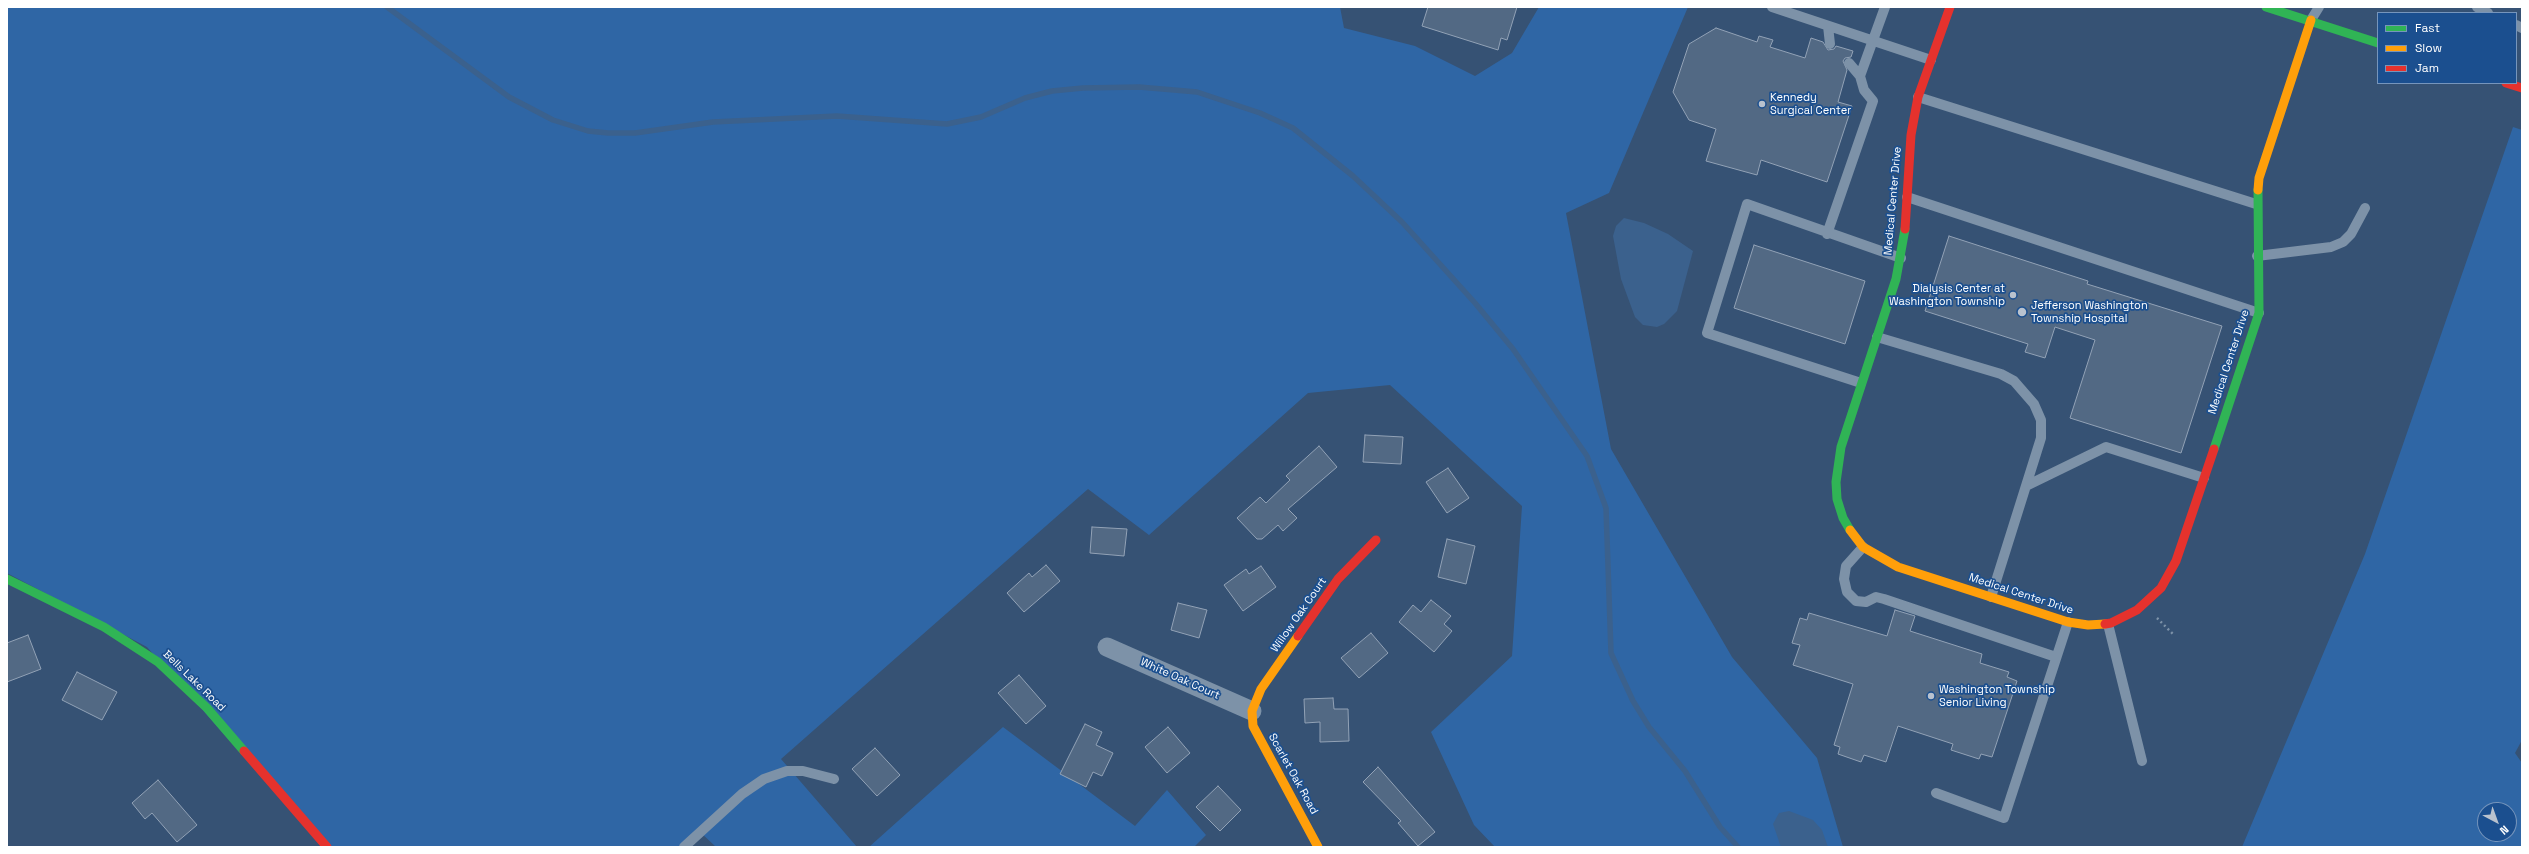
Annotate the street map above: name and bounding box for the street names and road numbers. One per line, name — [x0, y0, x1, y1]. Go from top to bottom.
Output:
street label: Medical Center Drive — [1882, 146, 1904, 256]
street label: Medical Center Drive — [2206, 308, 2252, 416]
street label: Medical Center Drive — [1967, 571, 2075, 617]
street label: Willow Oak Court — [1268, 575, 1330, 655]
street label: Bells Lake Road — [160, 648, 228, 714]
street label: White Oak Court — [1138, 656, 1222, 702]
street label: Scarlet Oak Road — [1265, 731, 1321, 817]

